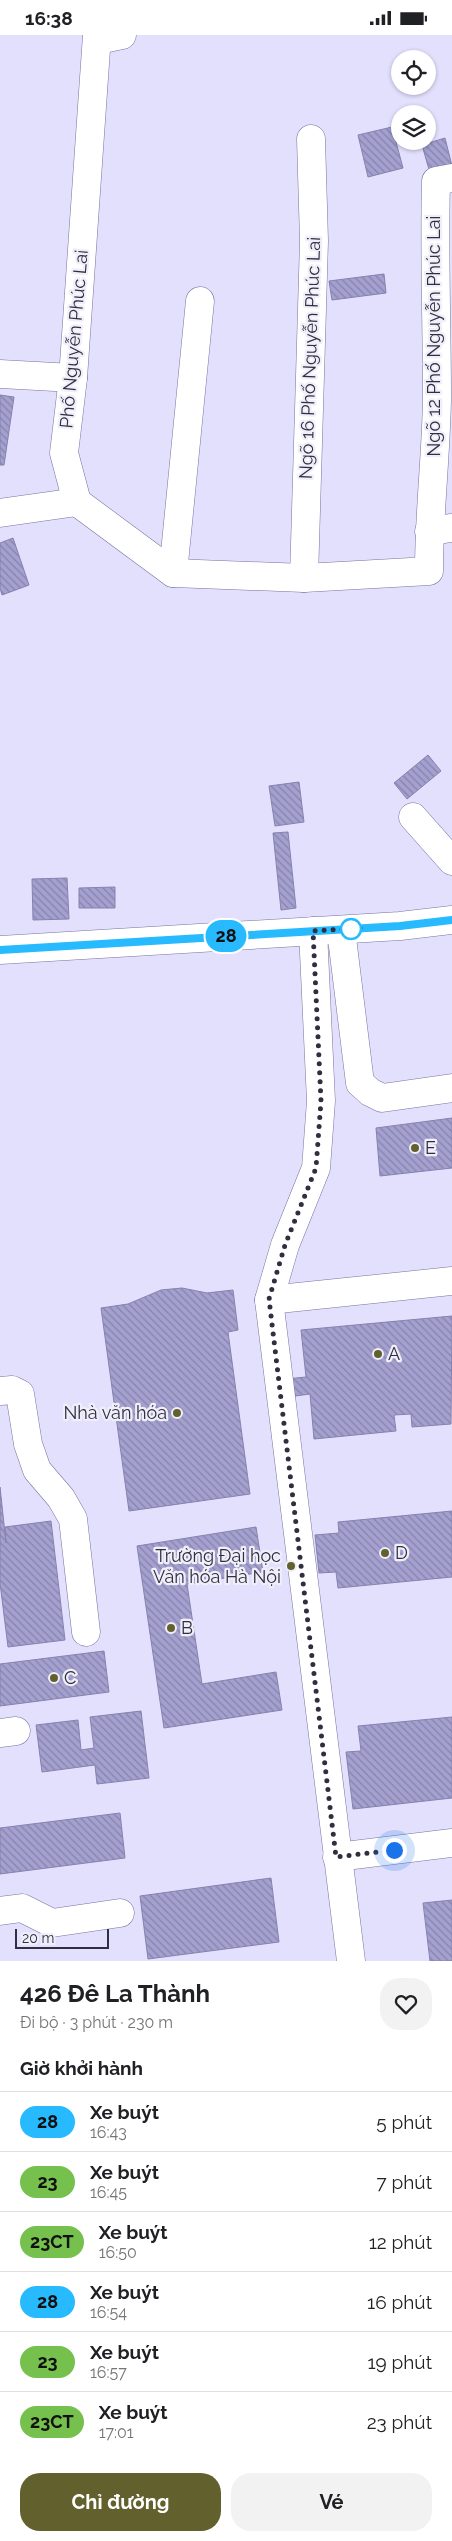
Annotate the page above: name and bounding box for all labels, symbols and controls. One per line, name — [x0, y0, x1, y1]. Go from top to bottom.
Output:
text: 16:38 — [25, 7, 73, 29]
map controls — [391, 50, 436, 150]
button: locate — [391, 50, 436, 95]
button: layers — [391, 105, 436, 150]
street label: Ngõ 12 Phố Nguyễn Phúc Lai — [423, 216, 444, 456]
street label: Ngõ 16 Phố Nguyễn Phúc Lai — [295, 236, 324, 479]
street label: Phố Nguyễn Phúc Lai — [55, 249, 92, 429]
unlabelled marker — [340, 918, 362, 940]
line badge: 28 — [204, 920, 248, 952]
text: 28 — [215, 925, 237, 946]
place label: E — [425, 1137, 436, 1158]
marker: E — [409, 1142, 421, 1154]
place label: A — [388, 1343, 400, 1364]
marker: A — [372, 1348, 384, 1360]
place label: Nhà văn hóa — [63, 1402, 167, 1423]
marker: Nhà văn hóa — [171, 1407, 183, 1419]
place label: D — [395, 1542, 408, 1563]
place label: Trường Đại học Văn hóa Hà Nội — [153, 1545, 281, 1587]
marker: D — [379, 1547, 391, 1559]
marker: Trường Đại học Văn hóa Hà Nội — [285, 1560, 297, 1572]
place label: B — [181, 1617, 193, 1638]
marker: B — [165, 1622, 177, 1634]
place label: C — [64, 1667, 76, 1688]
marker: C — [48, 1672, 60, 1684]
your location — [382, 1838, 407, 1863]
scale bar — [15, 1926, 109, 1949]
text: 20 m — [22, 1930, 54, 1946]
button: heart — [380, 1978, 432, 2030]
text: 426 Đê La Thành — [20, 1979, 210, 2008]
text: Đi bộ · 3 phút · 230 m — [20, 2013, 173, 2032]
text: Giờ khởi hành — [20, 2057, 143, 2079]
text: Xe buýt — [90, 2101, 159, 2123]
text: 28 — [37, 2111, 58, 2132]
text: 5 phút — [376, 2111, 432, 2133]
text: 16:43 — [90, 2123, 127, 2142]
text: Xe buýt — [90, 2161, 159, 2183]
text: 23 — [37, 2171, 58, 2192]
text: 7 phút — [377, 2171, 432, 2193]
text: 16:45 — [90, 2183, 127, 2202]
text: Xe buýt — [99, 2221, 168, 2243]
text: 23CT — [30, 2231, 74, 2252]
text: 12 phút — [369, 2231, 432, 2253]
text: 16:50 — [99, 2243, 137, 2262]
text: Xe buýt — [90, 2281, 159, 2303]
text: 28 — [37, 2291, 58, 2312]
text: 16 phút — [367, 2291, 432, 2313]
text: 16:54 — [90, 2303, 127, 2322]
text: Xe buýt — [90, 2341, 159, 2363]
text: 23 — [37, 2351, 58, 2372]
text: 19 phút — [367, 2351, 432, 2373]
text: 16:57 — [90, 2363, 127, 2382]
text: Xe buýt — [99, 2401, 168, 2423]
text: 23CT — [30, 2411, 74, 2432]
text: 23 phút — [367, 2411, 432, 2433]
text: 17:01 — [99, 2423, 134, 2442]
button: Chỉ đường — [20, 2473, 221, 2531]
button: Vé — [231, 2473, 432, 2531]

